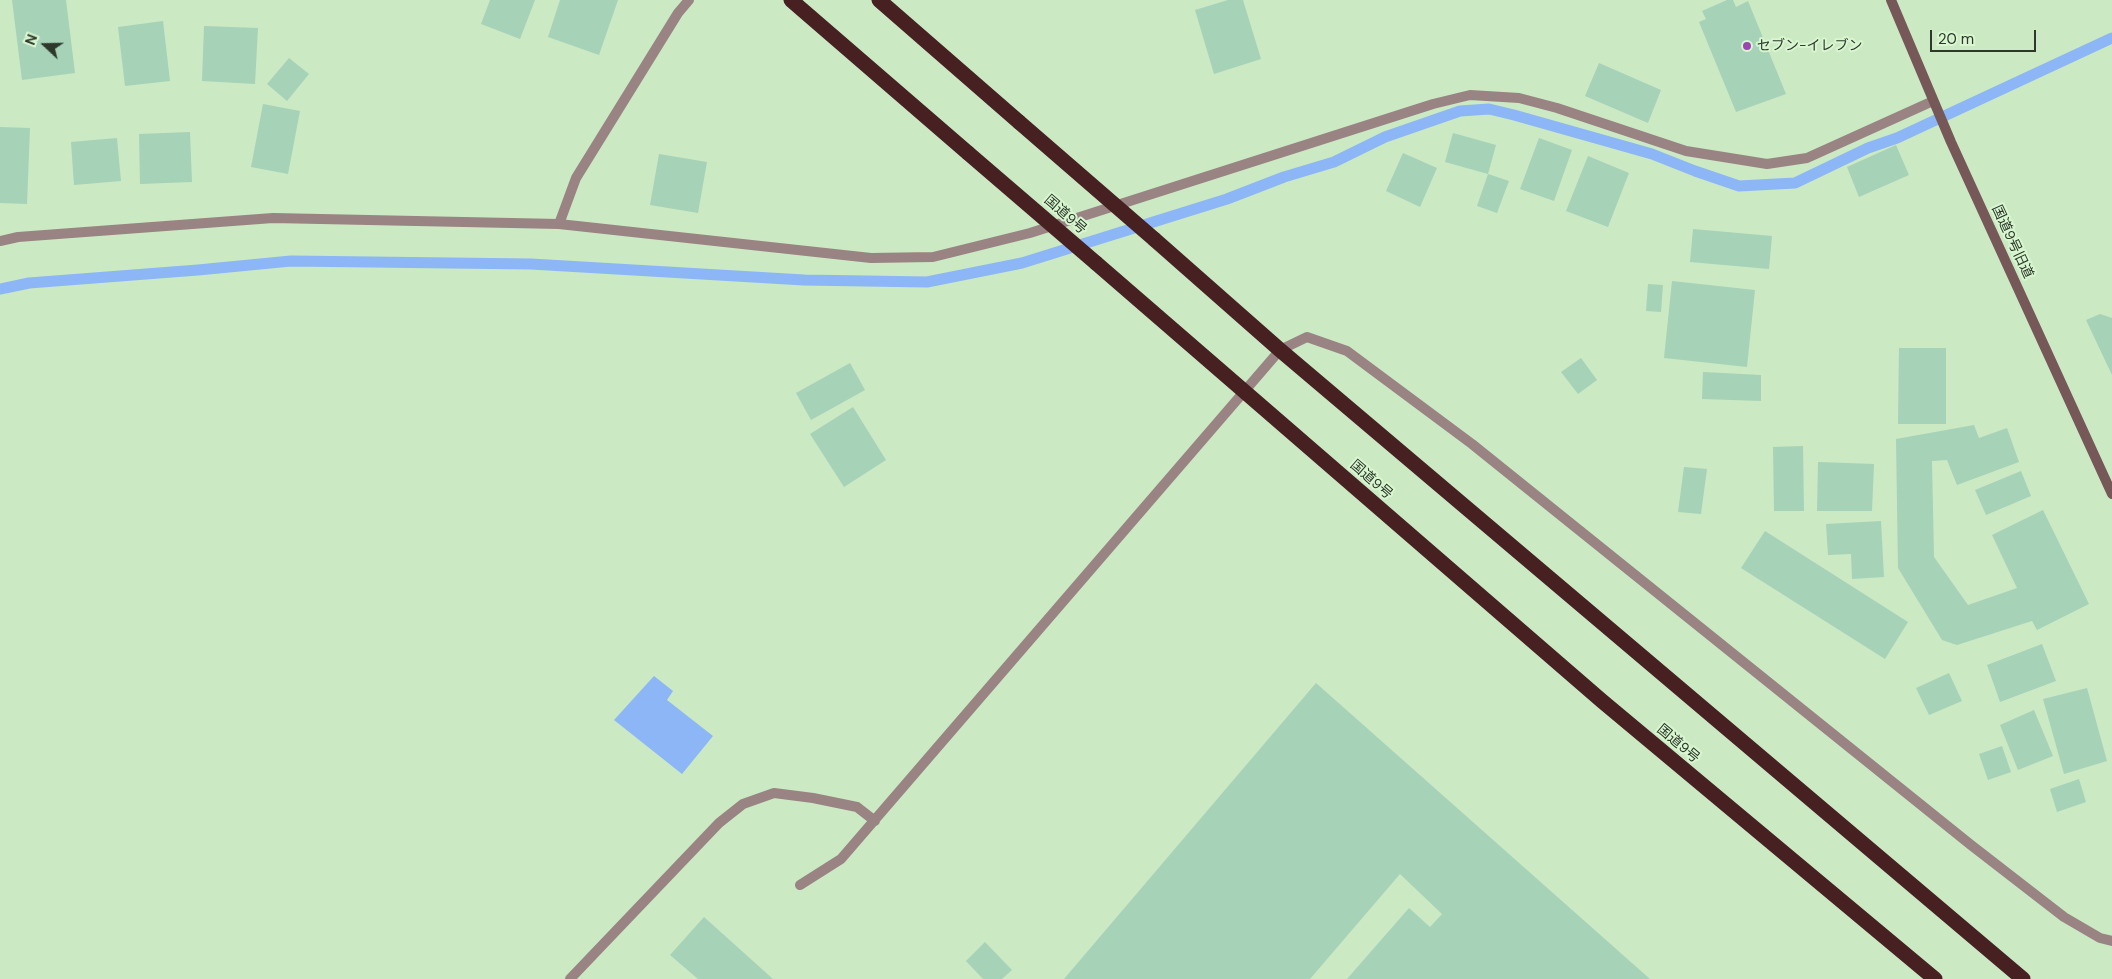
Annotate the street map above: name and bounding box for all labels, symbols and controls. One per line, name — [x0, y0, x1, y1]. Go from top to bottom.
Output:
north arrow — [20, 20, 70, 70]
scale bar — [1932, 20, 2038, 52]
text: 20 m — [1938, 29, 1974, 49]
text: N — [21, 32, 41, 48]
place label: セブン-イレブン — [1757, 38, 1863, 54]
marker: セブン-イレブン — [1741, 40, 1753, 52]
street label: 国道9号 — [1040, 192, 1090, 238]
street label: 国道9号旧道 — [1988, 203, 2036, 281]
street label: 国道9号 — [1346, 457, 1396, 503]
street label: 国道9号 — [1653, 721, 1703, 767]

